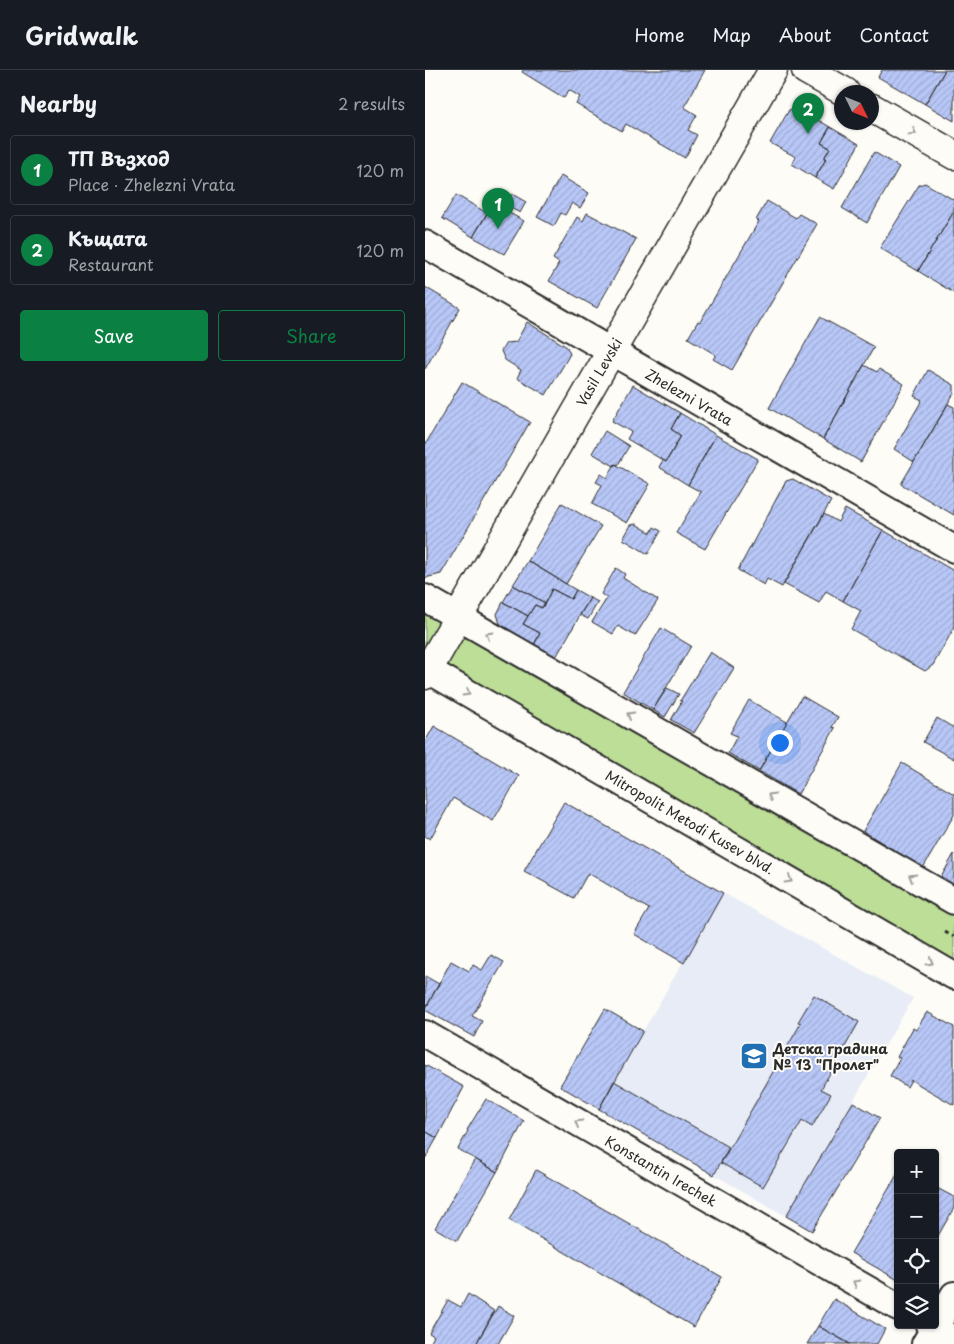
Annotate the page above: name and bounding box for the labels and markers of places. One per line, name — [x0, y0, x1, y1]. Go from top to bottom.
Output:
pin: 2 — [792, 93, 824, 134]
pin: 1 — [482, 188, 514, 229]
place label: Детска градина № 13 "Пролет" — [772, 1038, 888, 1075]
school or university icon: Детска градина № 13 "Пролет" — [739, 1041, 769, 1071]

